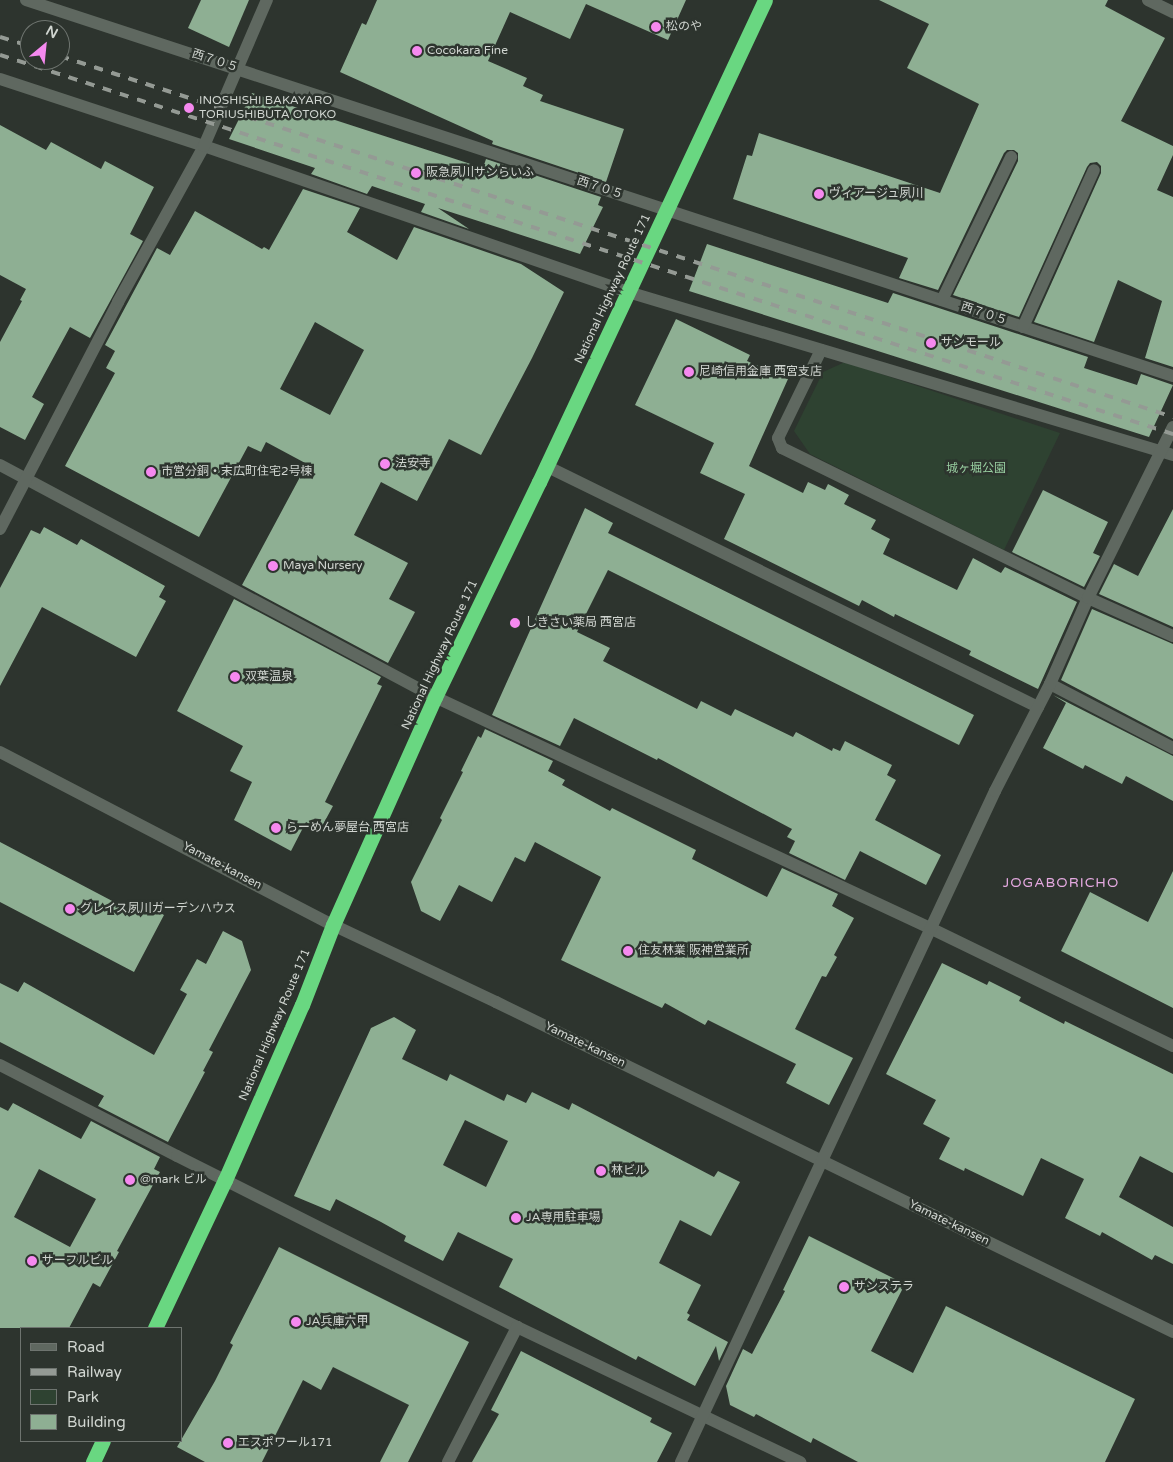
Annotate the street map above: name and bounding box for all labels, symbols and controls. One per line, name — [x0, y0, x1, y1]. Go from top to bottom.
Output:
north arrow — [20, 20, 70, 70]
place label: 松のや — [666, 20, 702, 34]
marker: 松のや — [650, 21, 662, 33]
text: N — [43, 22, 61, 42]
place label: Cocokara Fine — [427, 44, 508, 58]
marker: Cocokara Fine — [411, 45, 423, 57]
street label: 西７０５ — [190, 47, 240, 75]
place label: INOSHISHI BAKAYARO TORIUSHIBUTA OTOKO — [199, 94, 336, 122]
marker: INOSHISHI BAKAYARO TORIUSHIBUTA OTOKO — [183, 102, 195, 114]
place label: 阪急夙川サンらいふ — [426, 166, 534, 180]
marker: 阪急夙川サンらいふ — [410, 167, 422, 179]
street label: 西７０５ — [575, 174, 625, 202]
place label: ヴィアージュ夙川 — [829, 187, 924, 201]
marker: ヴィアージュ夙川 — [813, 188, 825, 200]
street label: National Highway Route 171 — [572, 212, 654, 366]
street label: 西７０５ — [959, 300, 1009, 328]
place label: サンモール — [941, 336, 1001, 350]
marker: サンモール — [925, 337, 937, 349]
place label: 尼崎信用金庫 西宮支店 — [699, 365, 822, 379]
marker: 尼崎信用金庫 西宮支店 — [683, 366, 695, 378]
place label: 法安寺 — [395, 457, 431, 471]
marker: 法安寺 — [379, 458, 391, 470]
park label: 城ヶ堀公園 — [946, 462, 1006, 476]
place label: 市営分銅・末広町住宅2号棟 — [161, 465, 313, 479]
marker: 市営分銅・末広町住宅2号棟 — [145, 466, 157, 478]
place label: Maya Nursery — [283, 559, 362, 573]
marker: Maya Nursery — [267, 560, 279, 572]
street label: National Highway Route 171 — [399, 578, 481, 732]
place label: しきさい薬局 西宮店 — [525, 616, 636, 630]
marker: しきさい薬局 西宮店 — [509, 617, 521, 629]
place label: 双葉温泉 — [245, 670, 293, 684]
marker: 双葉温泉 — [229, 671, 241, 683]
place label: らーめん夢屋台 西宮店 — [286, 821, 409, 835]
marker: らーめん夢屋台 西宮店 — [270, 822, 282, 834]
street label: Yamate-kansen — [180, 839, 264, 893]
district label: JOGABORICHO — [1001, 875, 1121, 891]
place label: グレイス夙川ガーデンハウス — [80, 902, 236, 916]
marker: グレイス夙川ガーデンハウス — [64, 903, 76, 915]
place label: 住友林業 阪神営業所 — [638, 944, 749, 958]
marker: 住友林業 阪神営業所 — [622, 945, 634, 957]
street label: National Highway Route 171 — [236, 947, 314, 1103]
street label: Yamate-kansen — [542, 1019, 628, 1071]
place label: 林ビル — [611, 1164, 647, 1178]
marker: 林ビル — [595, 1165, 607, 1177]
place label: @mark ビル — [140, 1173, 207, 1187]
marker: @mark ビル — [124, 1174, 136, 1186]
street label: Yamate-kansen — [906, 1197, 992, 1249]
place label: JA専用駐車場 — [526, 1211, 601, 1225]
marker: JA専用駐車場 — [510, 1212, 522, 1224]
place label: サーフルビル — [42, 1254, 114, 1268]
marker: サーフルビル — [26, 1255, 38, 1267]
place label: サンステラ — [854, 1280, 914, 1294]
marker: サンステラ — [838, 1281, 850, 1293]
place label: JA兵庫六甲 — [306, 1315, 369, 1329]
marker: JA兵庫六甲 — [290, 1316, 302, 1328]
legend — [20, 1327, 182, 1442]
text: Road — [67, 1338, 105, 1356]
text: Railway — [67, 1363, 122, 1381]
text: Park — [67, 1388, 99, 1406]
text: Building — [67, 1413, 126, 1431]
place label: エスポワール171 — [238, 1436, 333, 1450]
marker: エスポワール171 — [222, 1437, 234, 1449]

